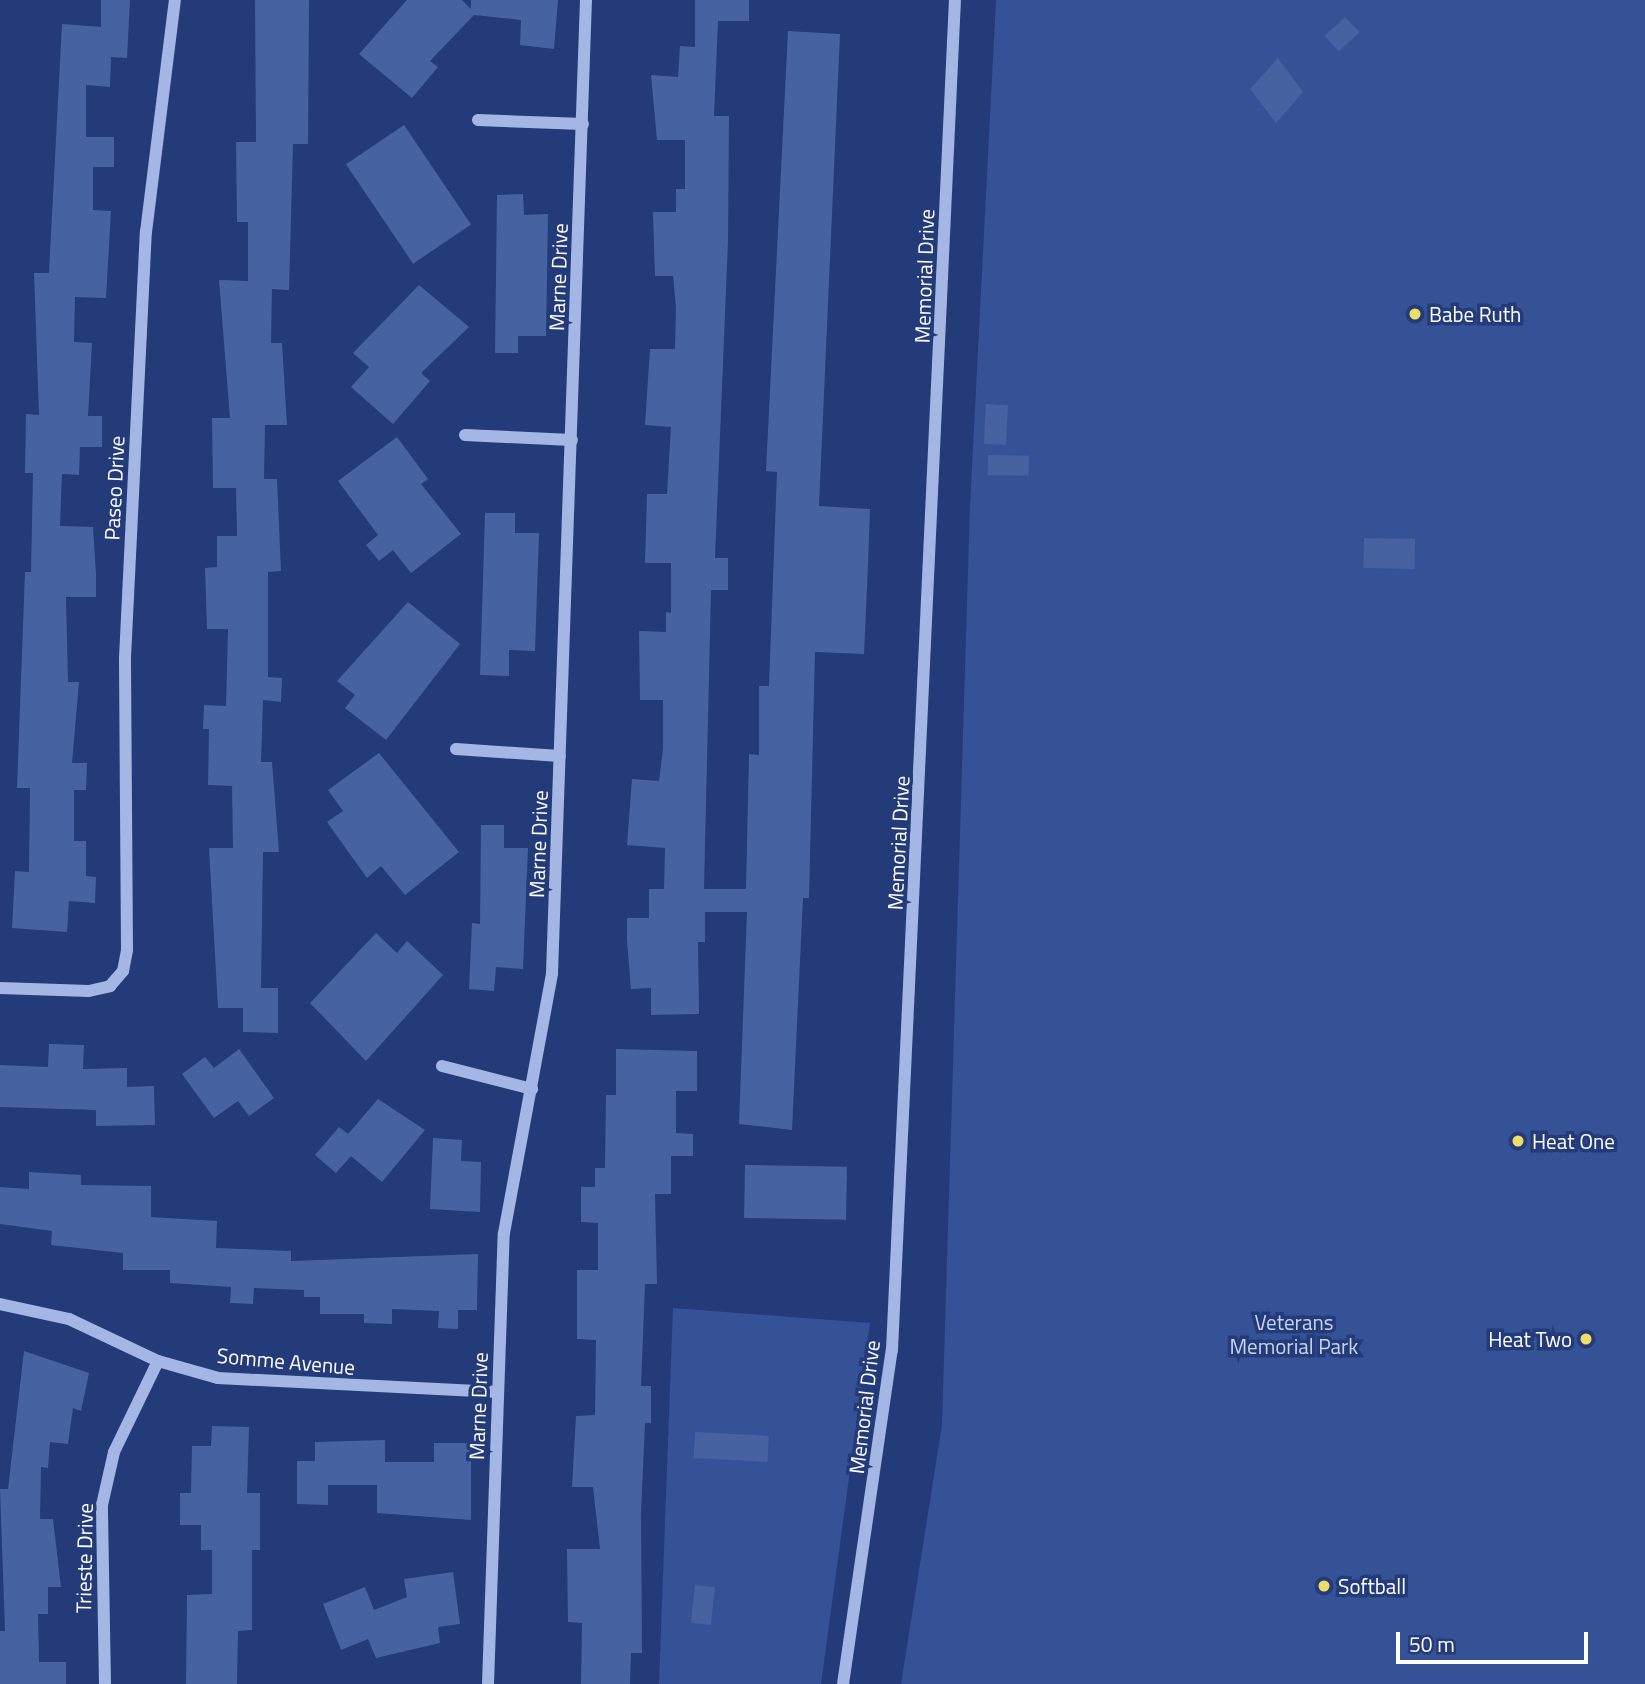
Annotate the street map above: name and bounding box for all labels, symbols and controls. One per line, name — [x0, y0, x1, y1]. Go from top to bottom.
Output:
street label: Memorial Drive — [909, 208, 939, 344]
street label: Marne Drive — [544, 223, 572, 331]
place label: Babe Ruth — [1429, 301, 1521, 327]
marker: Babe Ruth — [1407, 306, 1423, 322]
street label: Paseo Drive — [99, 435, 129, 541]
street label: Memorial Drive — [882, 775, 914, 911]
street label: Marne Drive — [524, 790, 552, 898]
place label: Heat One — [1532, 1128, 1615, 1154]
marker: Heat One — [1510, 1133, 1526, 1149]
park label: Veterans Memorial Park — [1230, 1309, 1358, 1359]
place label: Heat Two — [1488, 1326, 1572, 1352]
marker: Heat Two — [1578, 1331, 1594, 1347]
street label: Memorial Drive — [843, 1339, 885, 1475]
street label: Somme Avenue — [216, 1342, 356, 1380]
street label: Marne Drive — [464, 1352, 492, 1460]
street label: Trieste Drive — [70, 1503, 98, 1613]
place label: Softball — [1338, 1573, 1406, 1599]
marker: Softball — [1316, 1578, 1332, 1594]
scale bar — [1400, 1618, 1592, 1662]
text: 50 m — [1409, 1628, 1455, 1660]

